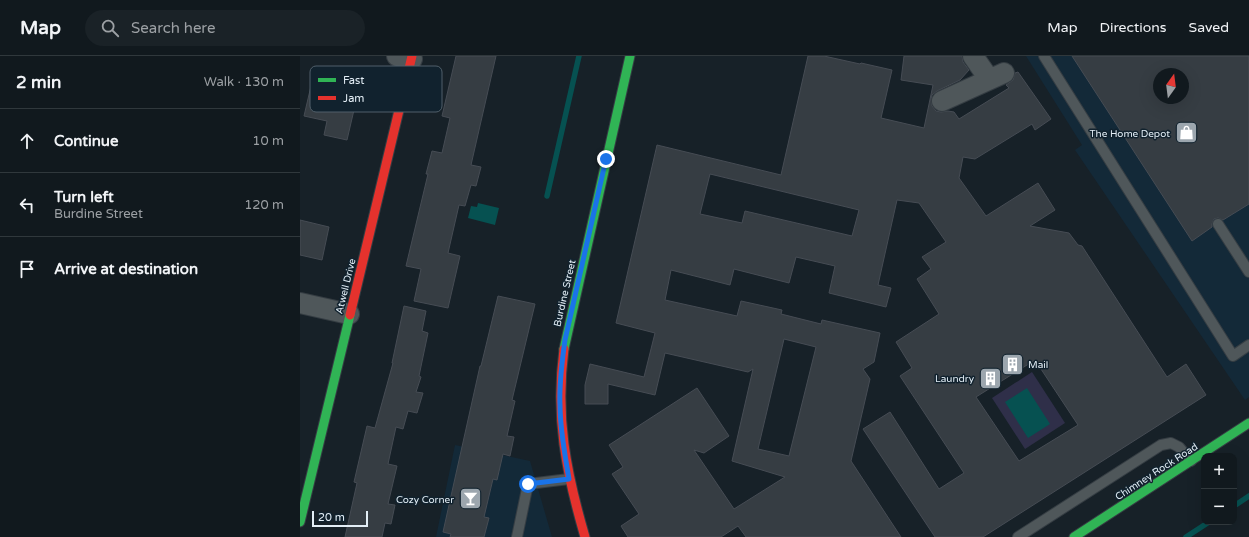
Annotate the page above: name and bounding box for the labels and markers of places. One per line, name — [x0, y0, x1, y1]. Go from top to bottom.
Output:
shop icon: The Home Depot — [1173, 120, 1199, 146]
place label: The Home Depot — [1090, 128, 1170, 140]
building icon: Mail — [999, 351, 1025, 377]
place label: Mail — [1028, 359, 1048, 371]
building icon: Laundry — [977, 365, 1003, 391]
place label: Laundry — [935, 373, 975, 385]
bar icon: Cozy Corner — [457, 486, 483, 512]
place label: Cozy Corner — [396, 494, 454, 506]

